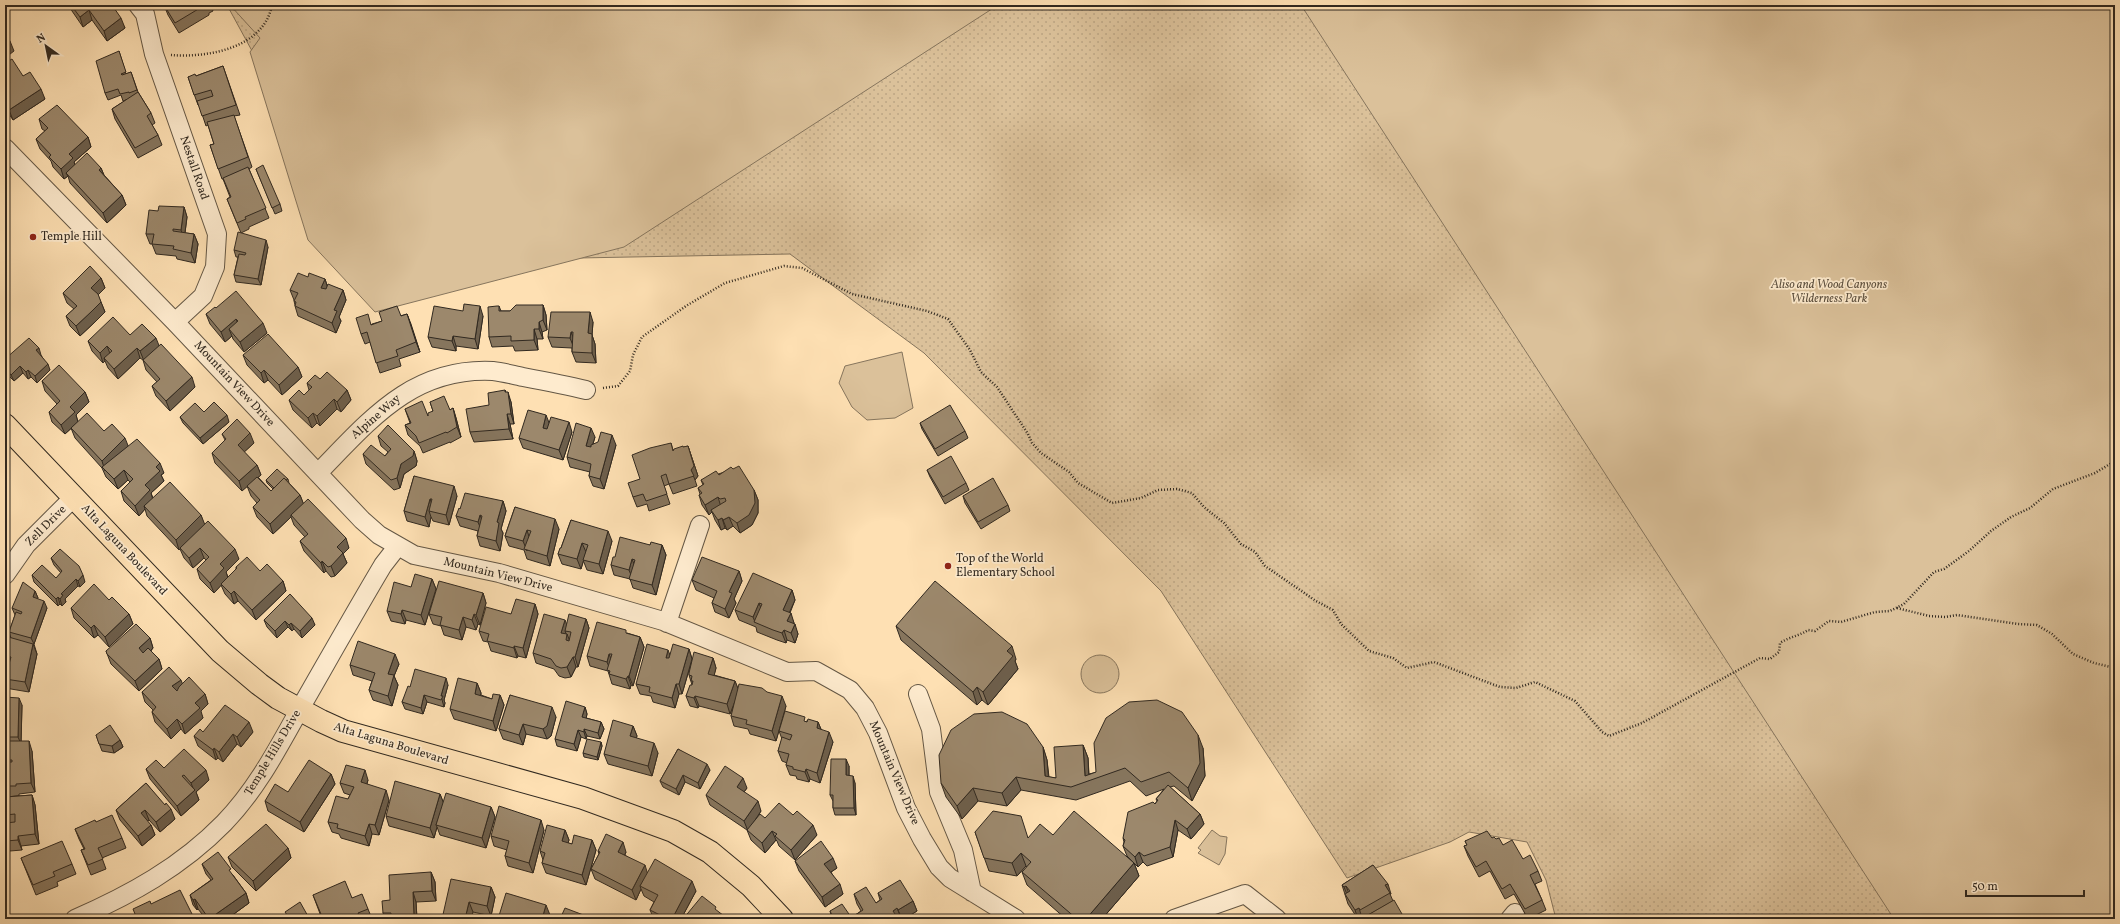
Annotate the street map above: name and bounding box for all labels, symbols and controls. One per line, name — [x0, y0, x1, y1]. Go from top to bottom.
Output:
north arrow — [26, 26, 66, 66]
text: N — [34, 30, 49, 47]
street label: Nestall Road — [176, 134, 212, 202]
place label: Temple Hill — [41, 229, 102, 245]
marker: Temple Hill — [28, 232, 38, 242]
park label: Aliso and Wood Canyons Wilderness Park — [1770, 277, 1888, 307]
street label: Mountain View Drive — [190, 338, 278, 431]
street label: Alpine Way — [348, 391, 405, 443]
street label: Alta Laguna Boulevard — [77, 501, 171, 599]
street label: Zell Drive — [22, 502, 70, 550]
place label: Top of the World Elementary School — [956, 551, 1055, 581]
street label: Mountain View Drive — [442, 554, 554, 596]
marker: Top of the World Elementary School — [943, 561, 953, 571]
street label: Temple Hills Drive — [241, 707, 305, 799]
street label: Mountain View Drive — [865, 718, 923, 828]
street label: Alta Laguna Boulevard — [331, 719, 451, 769]
scale bar — [1966, 872, 2084, 898]
text: 50 m — [1972, 879, 1998, 895]

